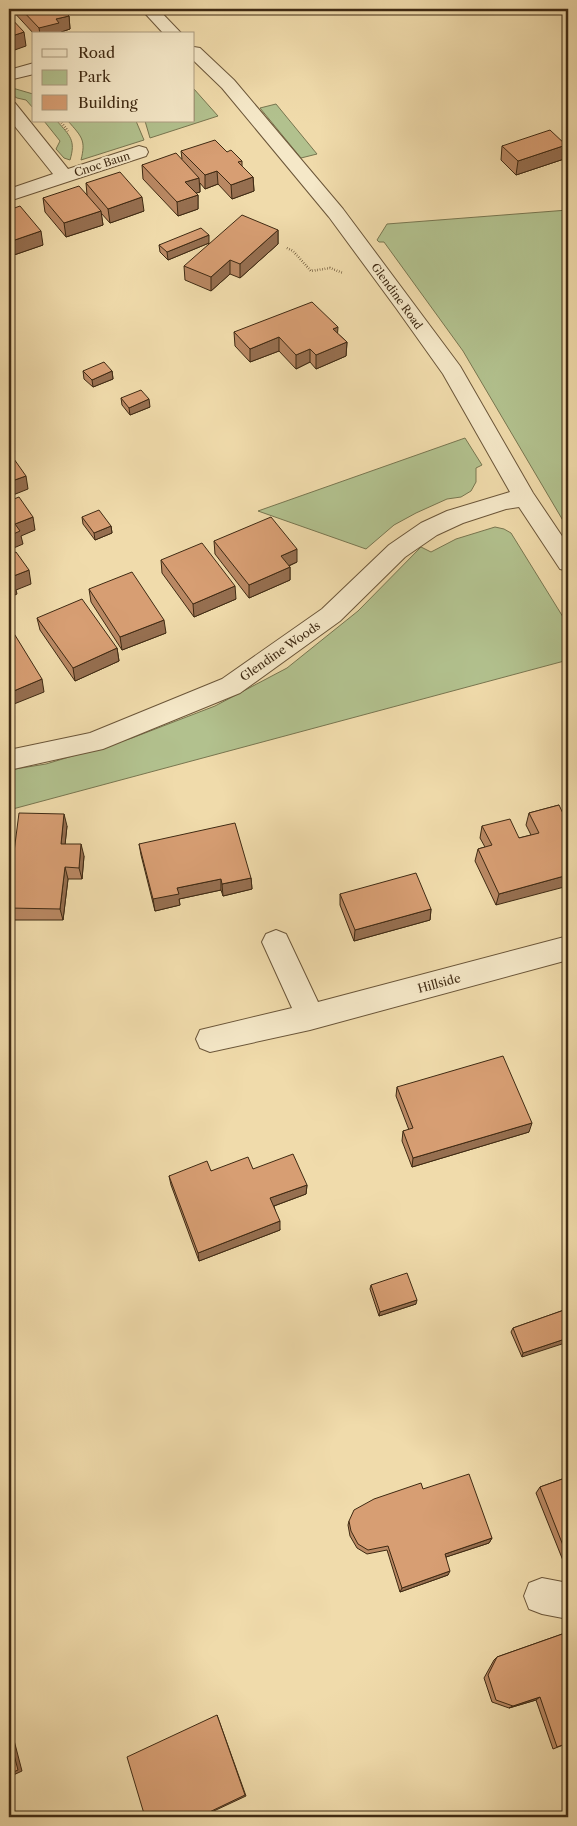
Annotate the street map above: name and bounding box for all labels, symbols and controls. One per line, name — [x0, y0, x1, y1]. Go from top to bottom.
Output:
legend — [32, 32, 195, 122]
text: Road — [78, 43, 115, 62]
text: Park — [78, 67, 112, 86]
text: Building — [78, 93, 138, 112]
street label: Cnoc Baun — [72, 148, 132, 180]
street label: Glendine Road — [368, 260, 426, 332]
street label: Glendine Woods — [237, 618, 323, 684]
street label: Hillside — [416, 970, 462, 996]

